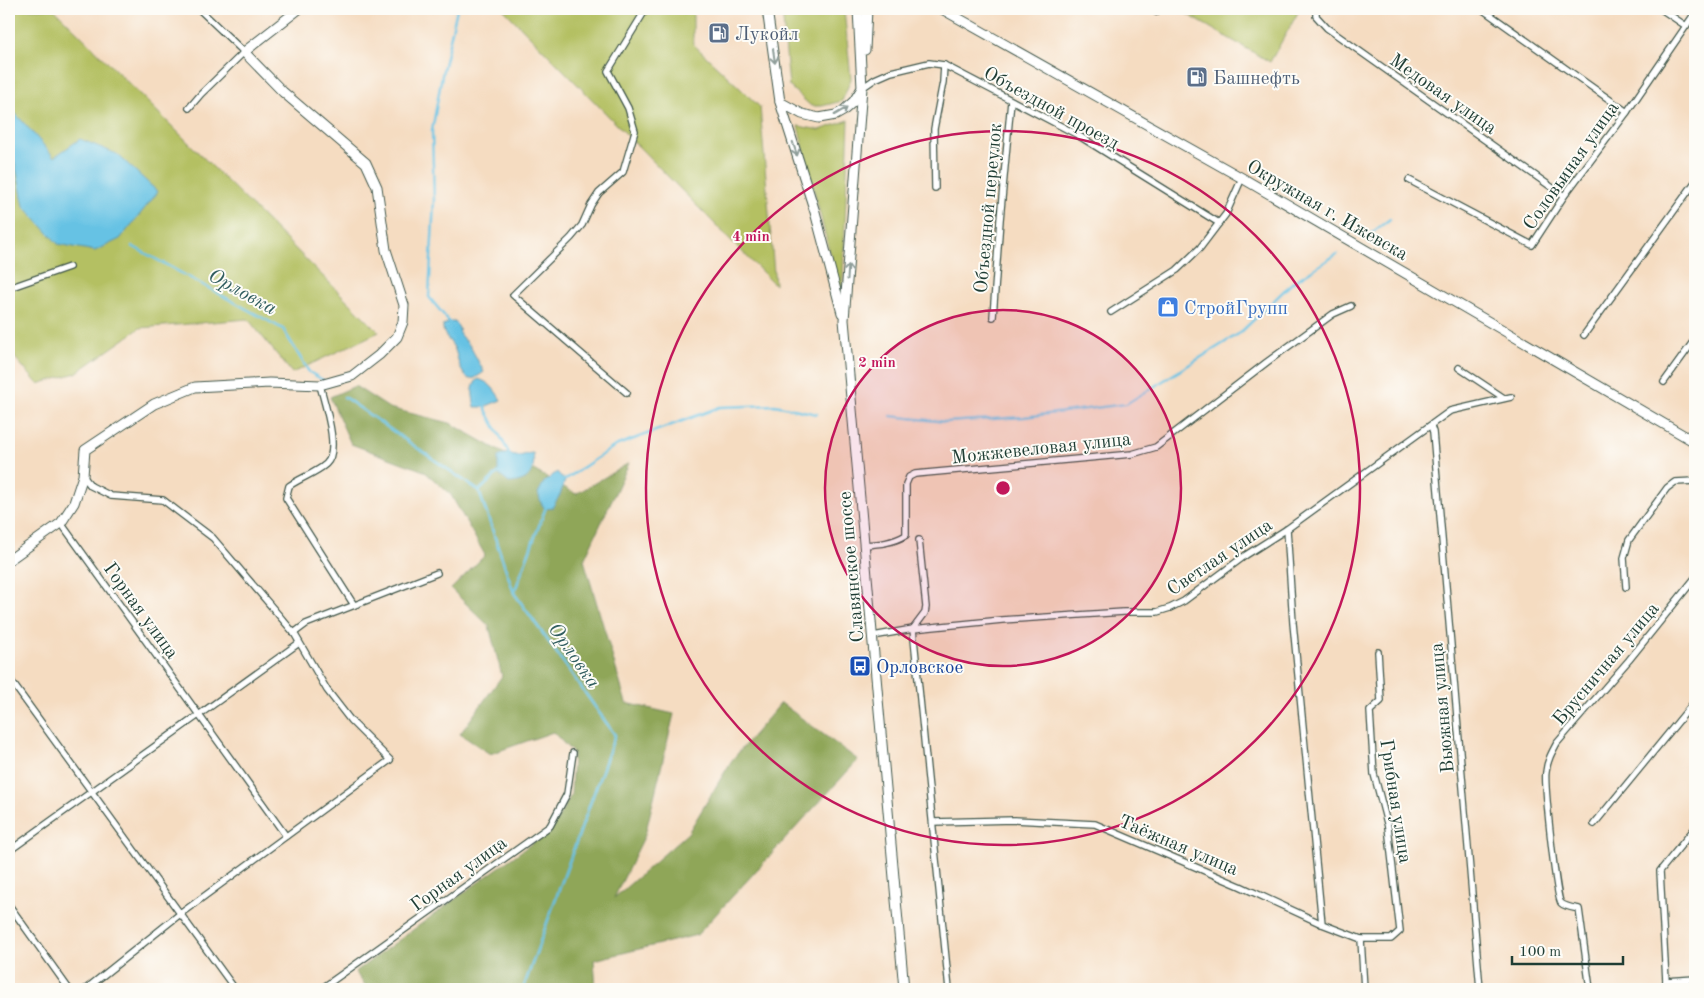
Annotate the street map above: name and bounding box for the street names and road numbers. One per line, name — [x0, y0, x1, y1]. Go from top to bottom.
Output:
street label: Медовая улица — [1386, 51, 1500, 139]
street label: Объездной проезд — [980, 64, 1122, 155]
street label: Соловьиная улица — [1521, 98, 1624, 234]
street label: Объездной переулок — [973, 122, 1006, 294]
street label: Окружная г. Ижевска — [1243, 157, 1411, 265]
street label: Можжевеловая улица — [950, 431, 1133, 468]
street label: Славянское шоссе — [836, 490, 869, 643]
street label: Светлая улица — [1165, 516, 1277, 600]
street label: Горная улица — [99, 560, 181, 664]
street label: Брусничная улица — [1550, 599, 1664, 730]
street label: Вьюжная улица — [1428, 641, 1459, 774]
street label: Грибная улица — [1375, 738, 1414, 865]
street label: Таёжная улица — [1115, 813, 1241, 880]
street label: Горная улица — [408, 834, 512, 916]

